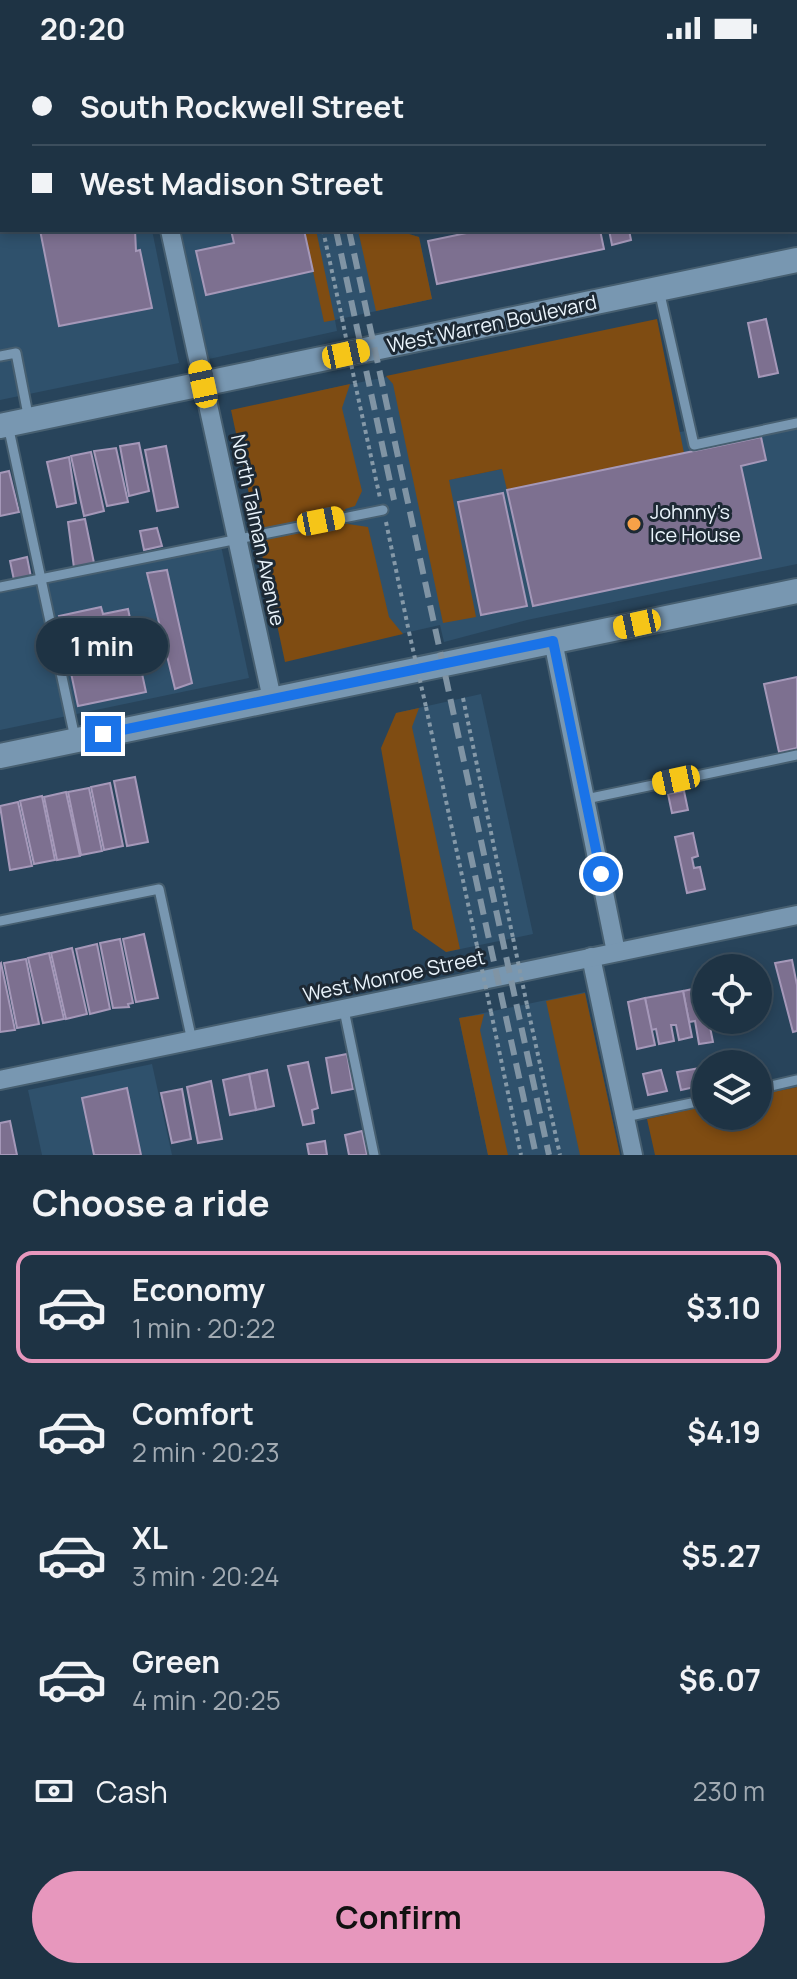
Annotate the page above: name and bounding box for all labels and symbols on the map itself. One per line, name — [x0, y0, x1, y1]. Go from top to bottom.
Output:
street label: West Warren Boulevard — [385, 288, 599, 359]
car — [320, 337, 372, 371]
car — [186, 358, 220, 410]
street label: North Talman Avenue — [225, 432, 292, 628]
place label: Johnny's Ice House — [650, 498, 741, 548]
car — [295, 505, 347, 537]
marker: Johnny's Ice House — [625, 515, 643, 533]
car — [611, 607, 663, 641]
callout: 1 min — [37, 618, 169, 674]
route end — [85, 716, 121, 752]
car — [650, 763, 702, 797]
route start — [583, 856, 619, 892]
street label: West Monroe Street — [300, 943, 487, 1008]

